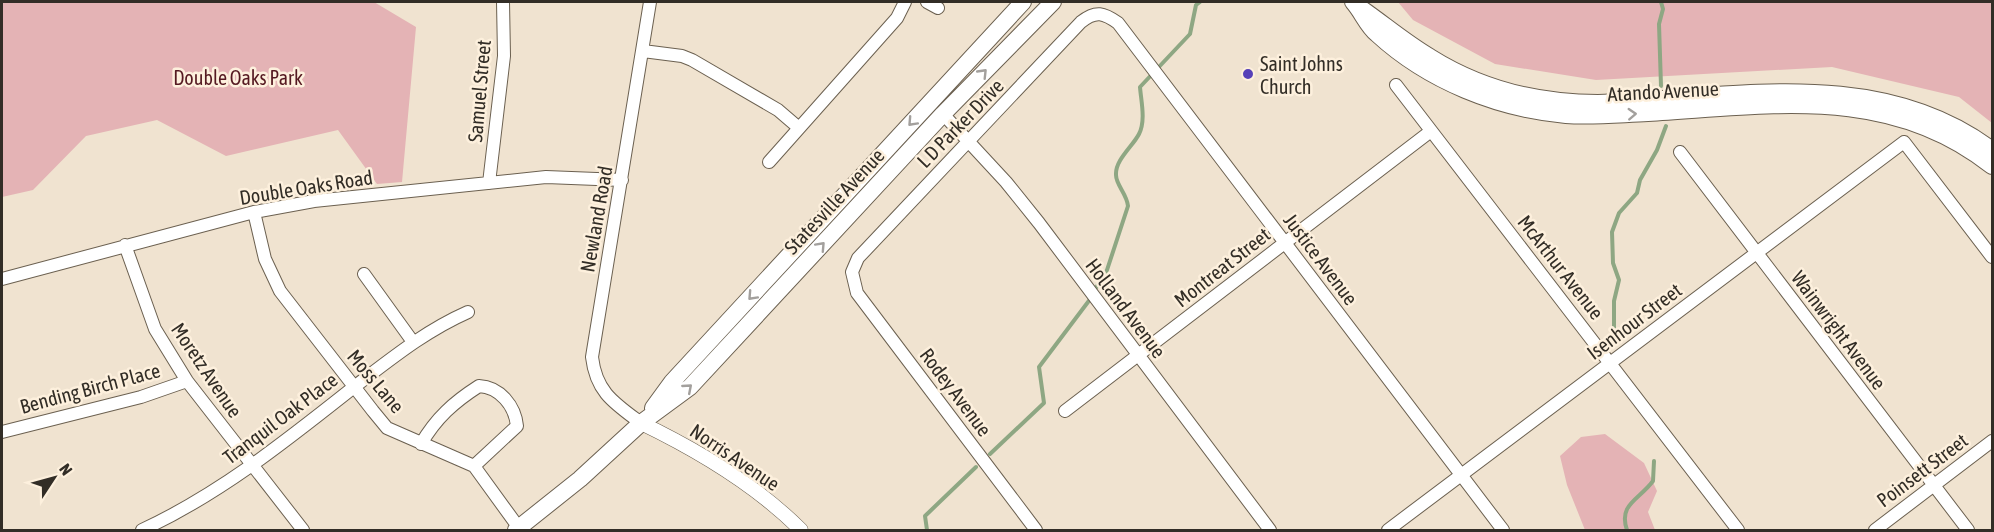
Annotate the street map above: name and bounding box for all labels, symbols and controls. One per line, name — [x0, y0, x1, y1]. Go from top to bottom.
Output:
street label: Samuel Street — [463, 39, 495, 143]
place label: Saint Johns Church — [1260, 52, 1343, 98]
park label: Double Oaks Park — [173, 66, 303, 89]
marker: Saint Johns Church — [1241, 67, 1255, 81]
one-way arrow — [976, 69, 987, 79]
street label: L D Parker Drive — [912, 74, 1008, 172]
street label: Atando Avenue — [1607, 77, 1719, 105]
one-way arrow — [1627, 107, 1636, 120]
one-way arrow — [909, 114, 920, 125]
street label: Statesville Avenue — [779, 144, 889, 258]
street label: Newland Road — [575, 164, 617, 274]
street label: Double Oaks Road — [238, 165, 374, 209]
street label: Justice Avenue — [1279, 209, 1363, 309]
street label: McArthur Avenue — [1513, 211, 1609, 323]
street label: Montreat Street — [1170, 222, 1275, 311]
one-way arrow — [814, 242, 825, 253]
street label: Holland Avenue — [1081, 254, 1171, 362]
street label: Wainwright Avenue — [1787, 266, 1891, 394]
street label: Isenhour Street — [1582, 278, 1686, 364]
one-way arrow — [748, 289, 759, 300]
street label: Moretz Avenue — [167, 318, 247, 422]
street label: Rodey Avenue — [915, 344, 997, 440]
street label: Moss Lane — [343, 345, 409, 417]
street label: Bending Birch Place — [17, 358, 163, 418]
street label: Tranquil Oak Place — [218, 368, 342, 468]
one-way arrow — [681, 384, 692, 395]
street label: Norris Avenue — [686, 419, 784, 495]
street label: Poinsett Street — [1872, 428, 1972, 512]
north arrow — [24, 448, 84, 508]
text: N — [56, 460, 76, 478]

